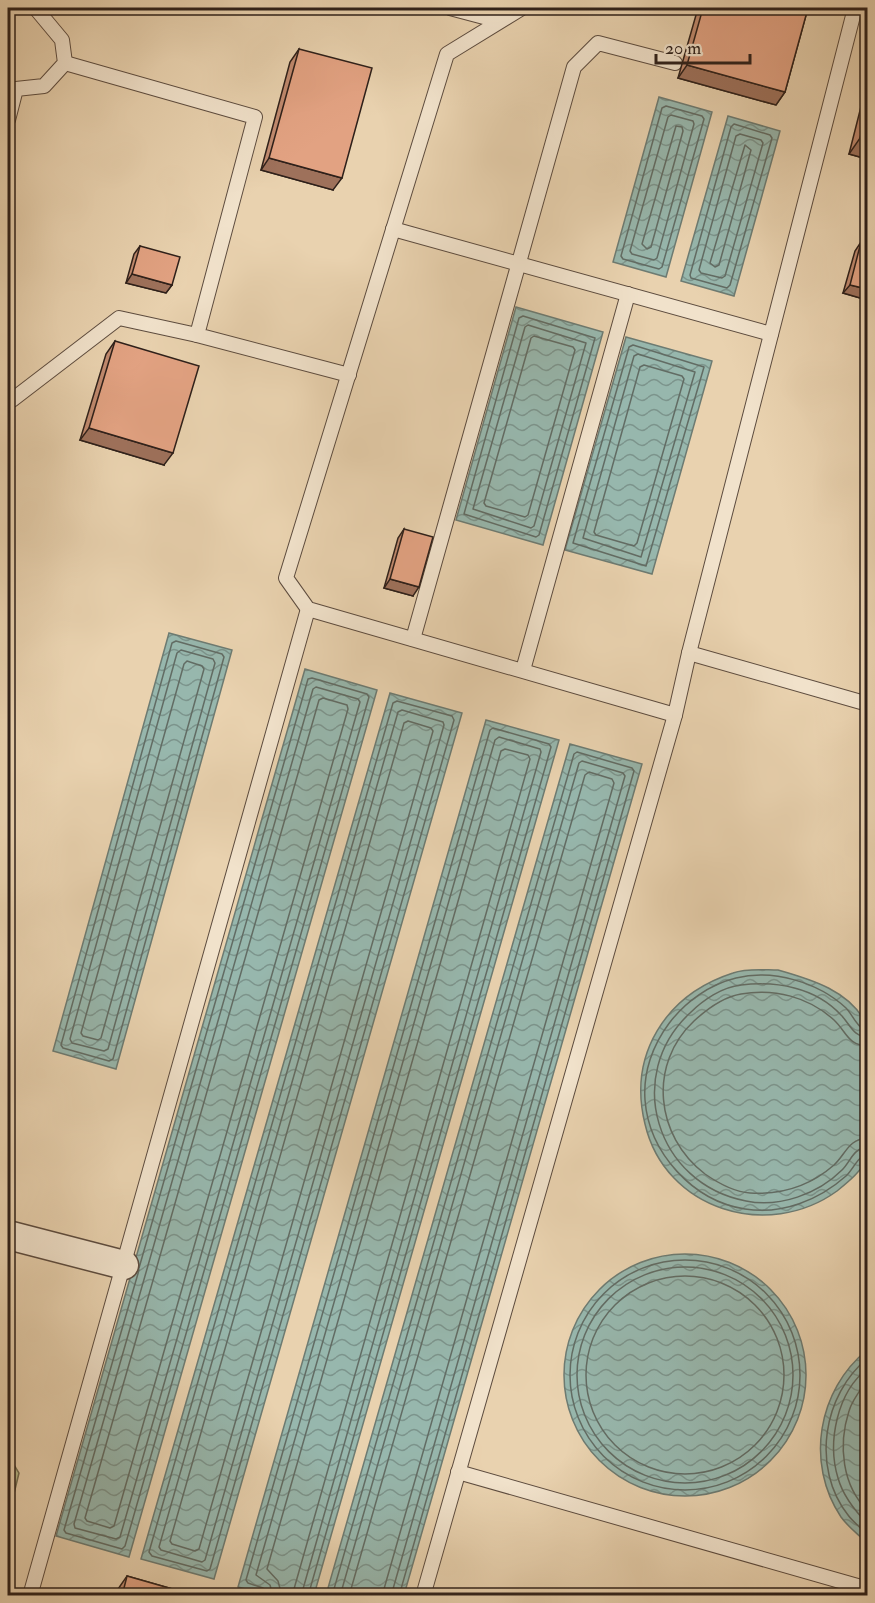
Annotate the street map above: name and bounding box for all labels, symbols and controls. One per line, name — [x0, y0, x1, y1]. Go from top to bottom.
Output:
scale bar — [656, 27, 750, 65]
text: 20 m — [665, 37, 701, 60]

